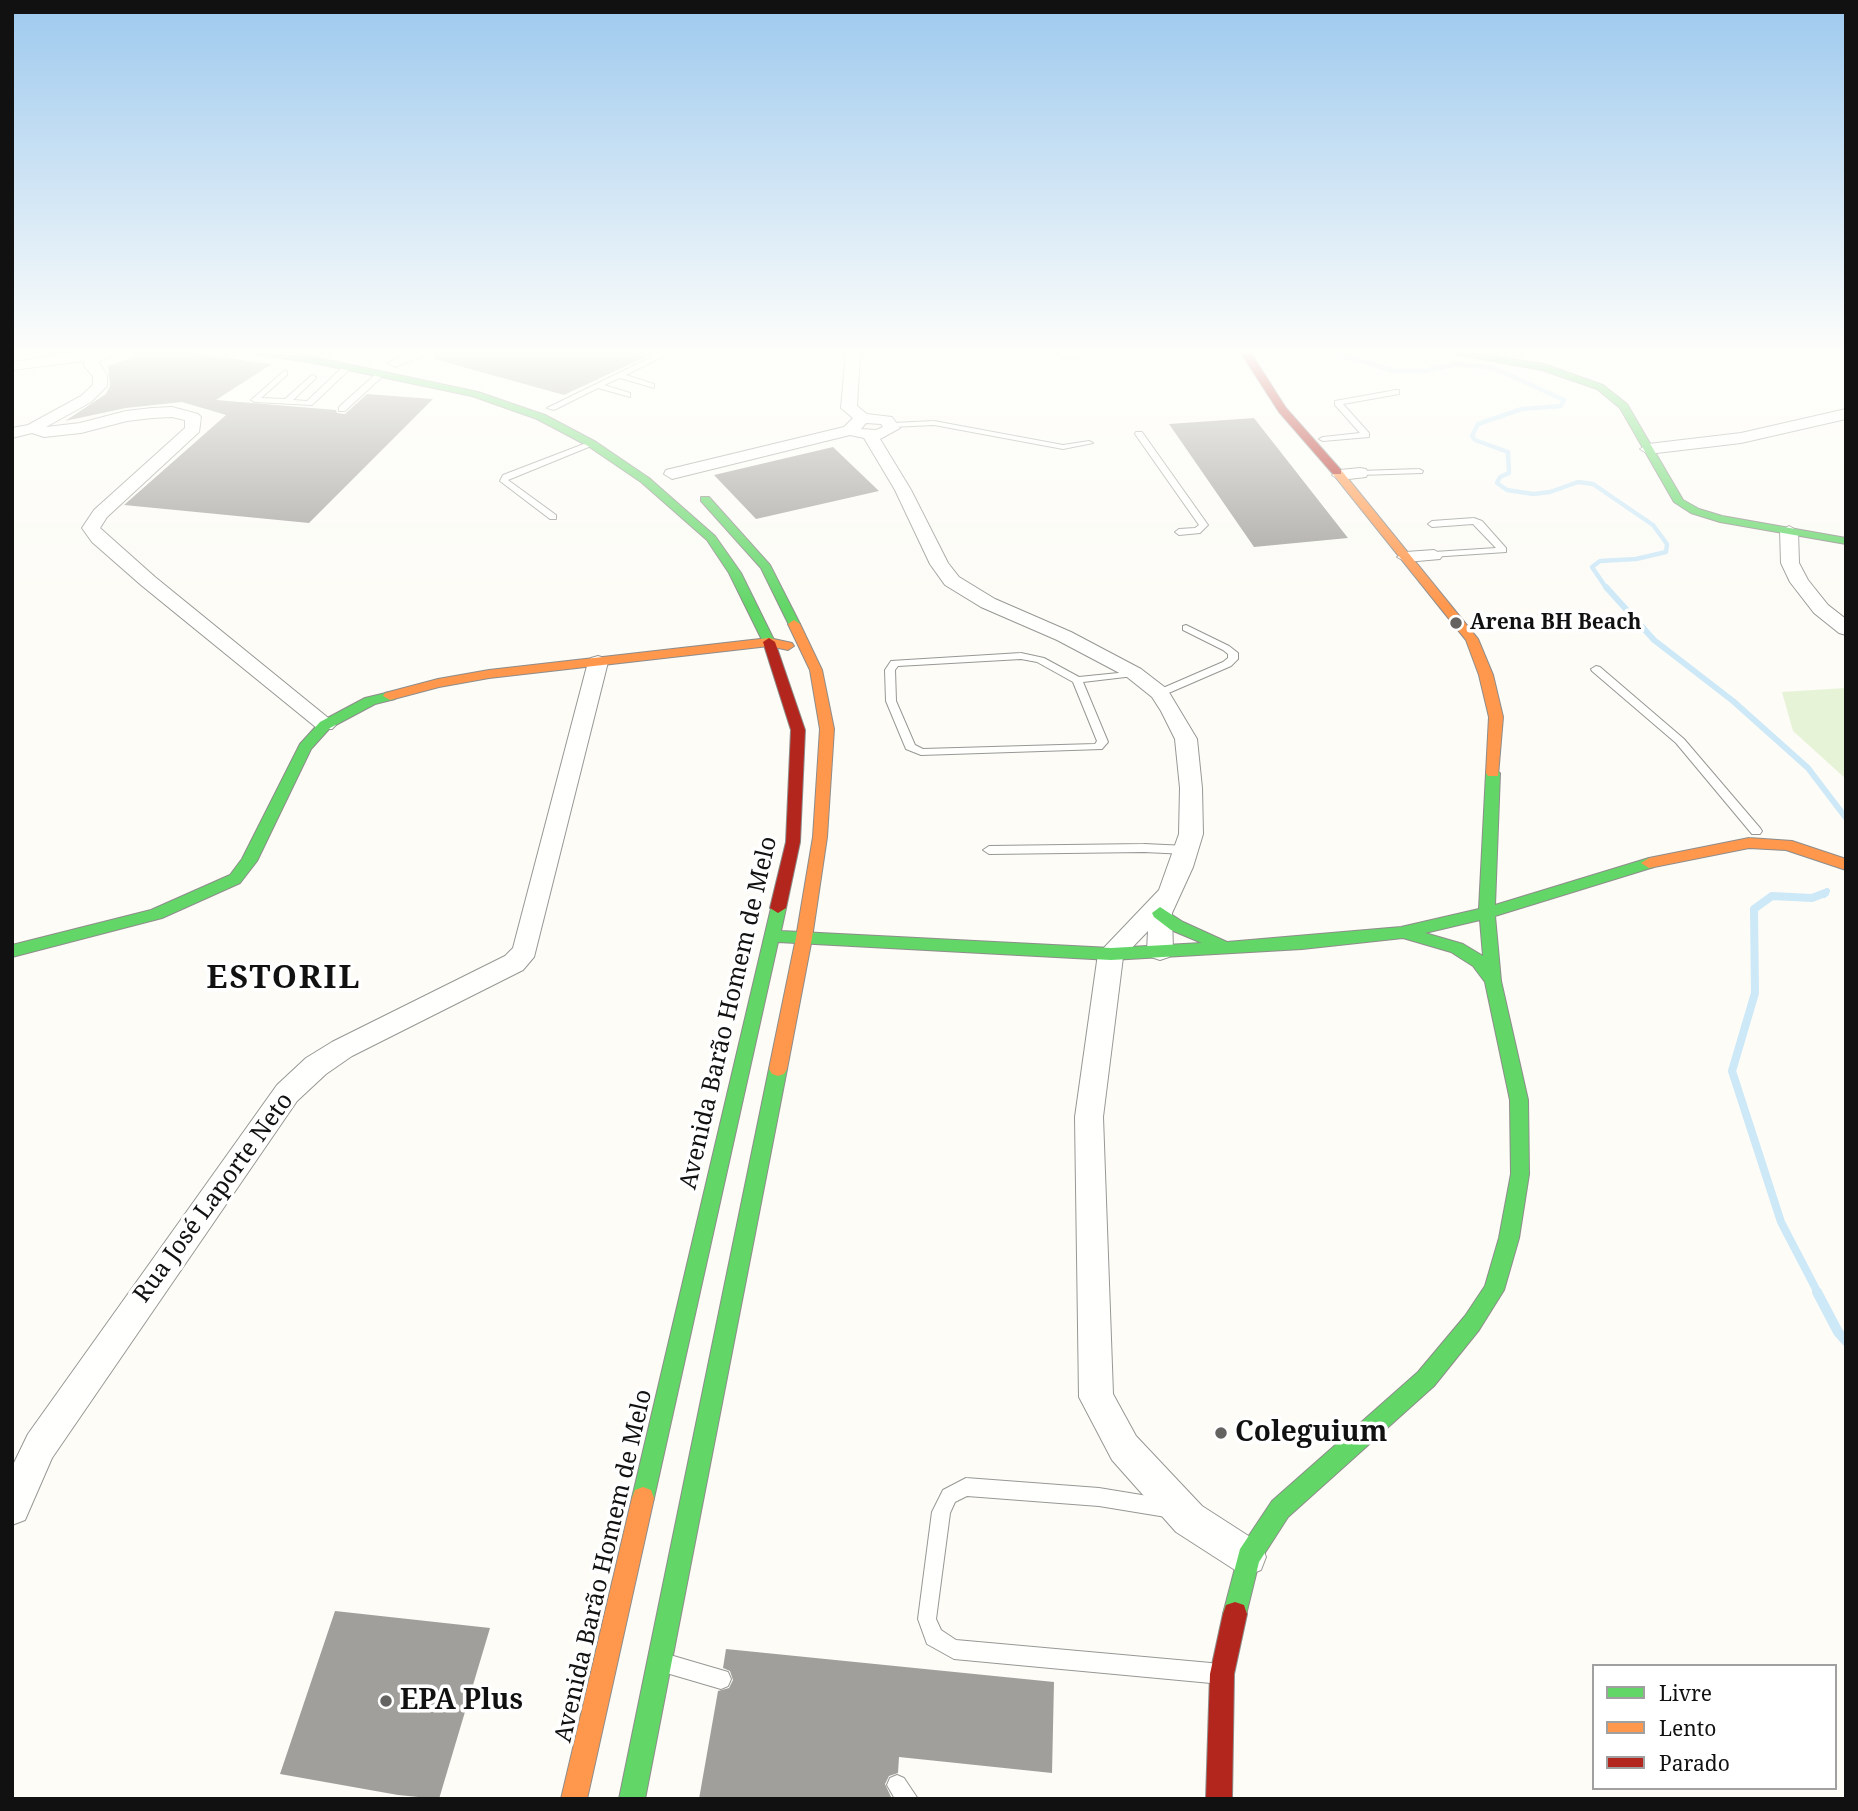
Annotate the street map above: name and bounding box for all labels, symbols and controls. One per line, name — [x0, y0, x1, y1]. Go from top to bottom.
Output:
place label: Arena BH Beach — [1470, 610, 1641, 636]
marker: Arena BH Beach — [1448, 615, 1464, 631]
street label: Avenida Barão Homem de Melo — [674, 834, 784, 1192]
district label: ESTORIL — [207, 960, 361, 998]
street label: Rua José Laporte Neto — [128, 1087, 300, 1309]
street label: Avenida Barão Homem de Melo — [549, 1387, 659, 1745]
place label: Coleguium — [1235, 1416, 1387, 1450]
marker: Coleguium — [1213, 1425, 1229, 1441]
legend — [1592, 1664, 1837, 1790]
text: Livre — [1659, 1679, 1712, 1707]
place label: EPA Plus — [400, 1684, 523, 1718]
marker: EPA Plus — [378, 1693, 394, 1709]
text: Lento — [1659, 1714, 1716, 1742]
text: Parado — [1659, 1749, 1730, 1777]

